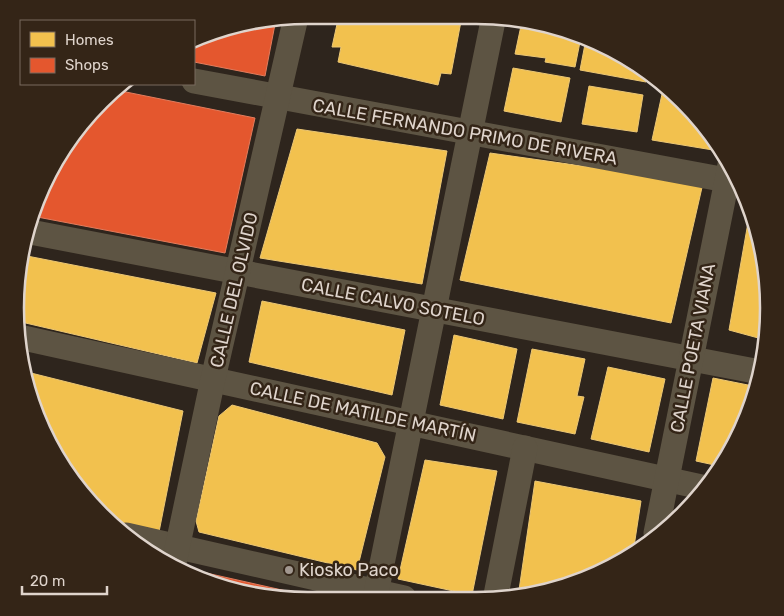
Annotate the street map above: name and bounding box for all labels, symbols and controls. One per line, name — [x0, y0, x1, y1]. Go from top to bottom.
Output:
legend — [20, 20, 195, 85]
text: Homes — [65, 31, 114, 49]
text: Shops — [65, 56, 109, 74]
street label: CALLE FERNANDO PRIMO DE RIVERA — [311, 94, 619, 170]
street label: CALLE DEL OLVIDO — [205, 210, 263, 370]
street label: CALLE POETA VIANA — [666, 261, 720, 435]
street label: CALLE CALVO SOTELO — [299, 273, 487, 331]
street label: CALLE DE MATILDE MARTÍN — [248, 377, 478, 447]
place label: Kiosko Paco — [299, 559, 399, 581]
scale bar — [22, 564, 108, 596]
marker: Kiosko Paco — [283, 564, 295, 576]
text: 20 m — [30, 572, 65, 590]

